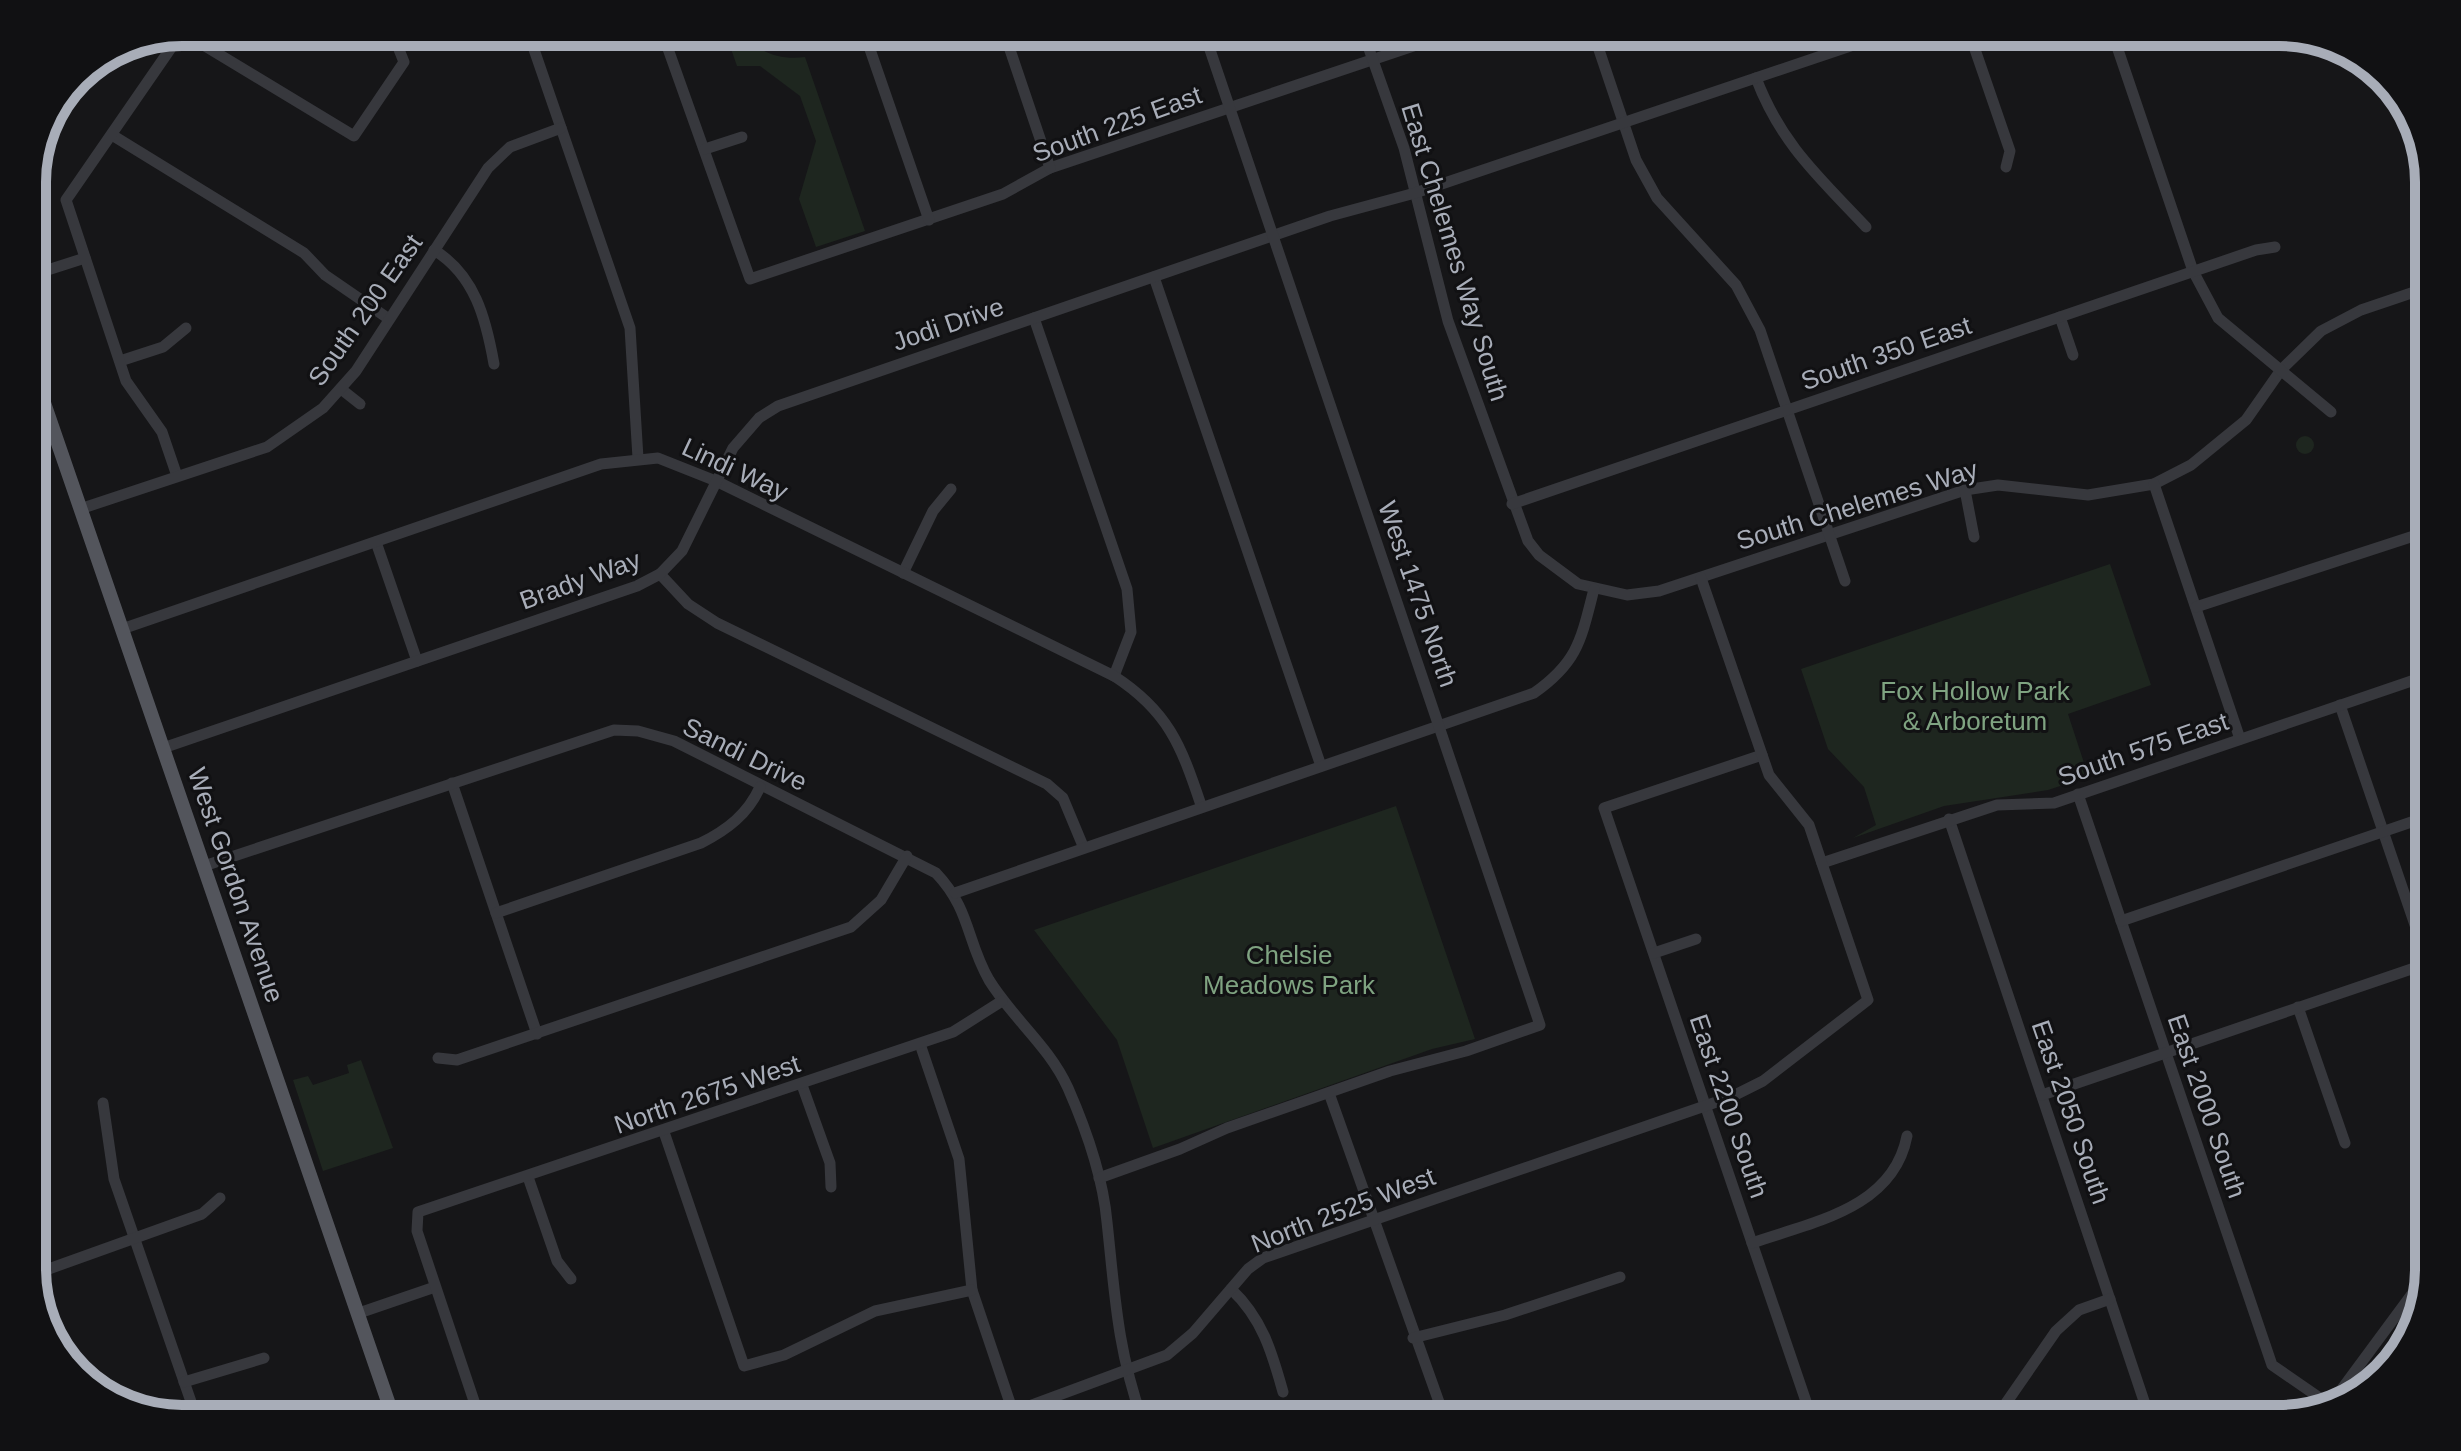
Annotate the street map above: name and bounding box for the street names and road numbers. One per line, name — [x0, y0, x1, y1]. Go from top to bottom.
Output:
street label: South 225 East — [1028, 79, 1206, 169]
street label: East Chelemes Way South — [1395, 100, 1515, 404]
street label: South 200 East — [302, 228, 429, 391]
street label: Jodi Drive — [888, 291, 1008, 357]
street label: South 350 East — [1797, 310, 1976, 396]
street label: Lindi Way — [677, 431, 793, 507]
street label: South Chelemes Way — [1733, 454, 1981, 556]
street label: West 1475 North — [1372, 497, 1464, 691]
street label: Brady Way — [516, 544, 644, 616]
street label: South 575 East — [2054, 706, 2233, 792]
street label: Sandi Drive — [678, 711, 812, 797]
street label: West Gordon Avenue — [182, 764, 290, 1006]
street label: East 2200 South — [1684, 1010, 1774, 1202]
street label: East 2000 South — [2162, 1010, 2252, 1202]
street label: East 2050 South — [2026, 1016, 2116, 1208]
street label: North 2675 West — [610, 1048, 805, 1140]
street label: North 2525 West — [1247, 1161, 1440, 1259]

